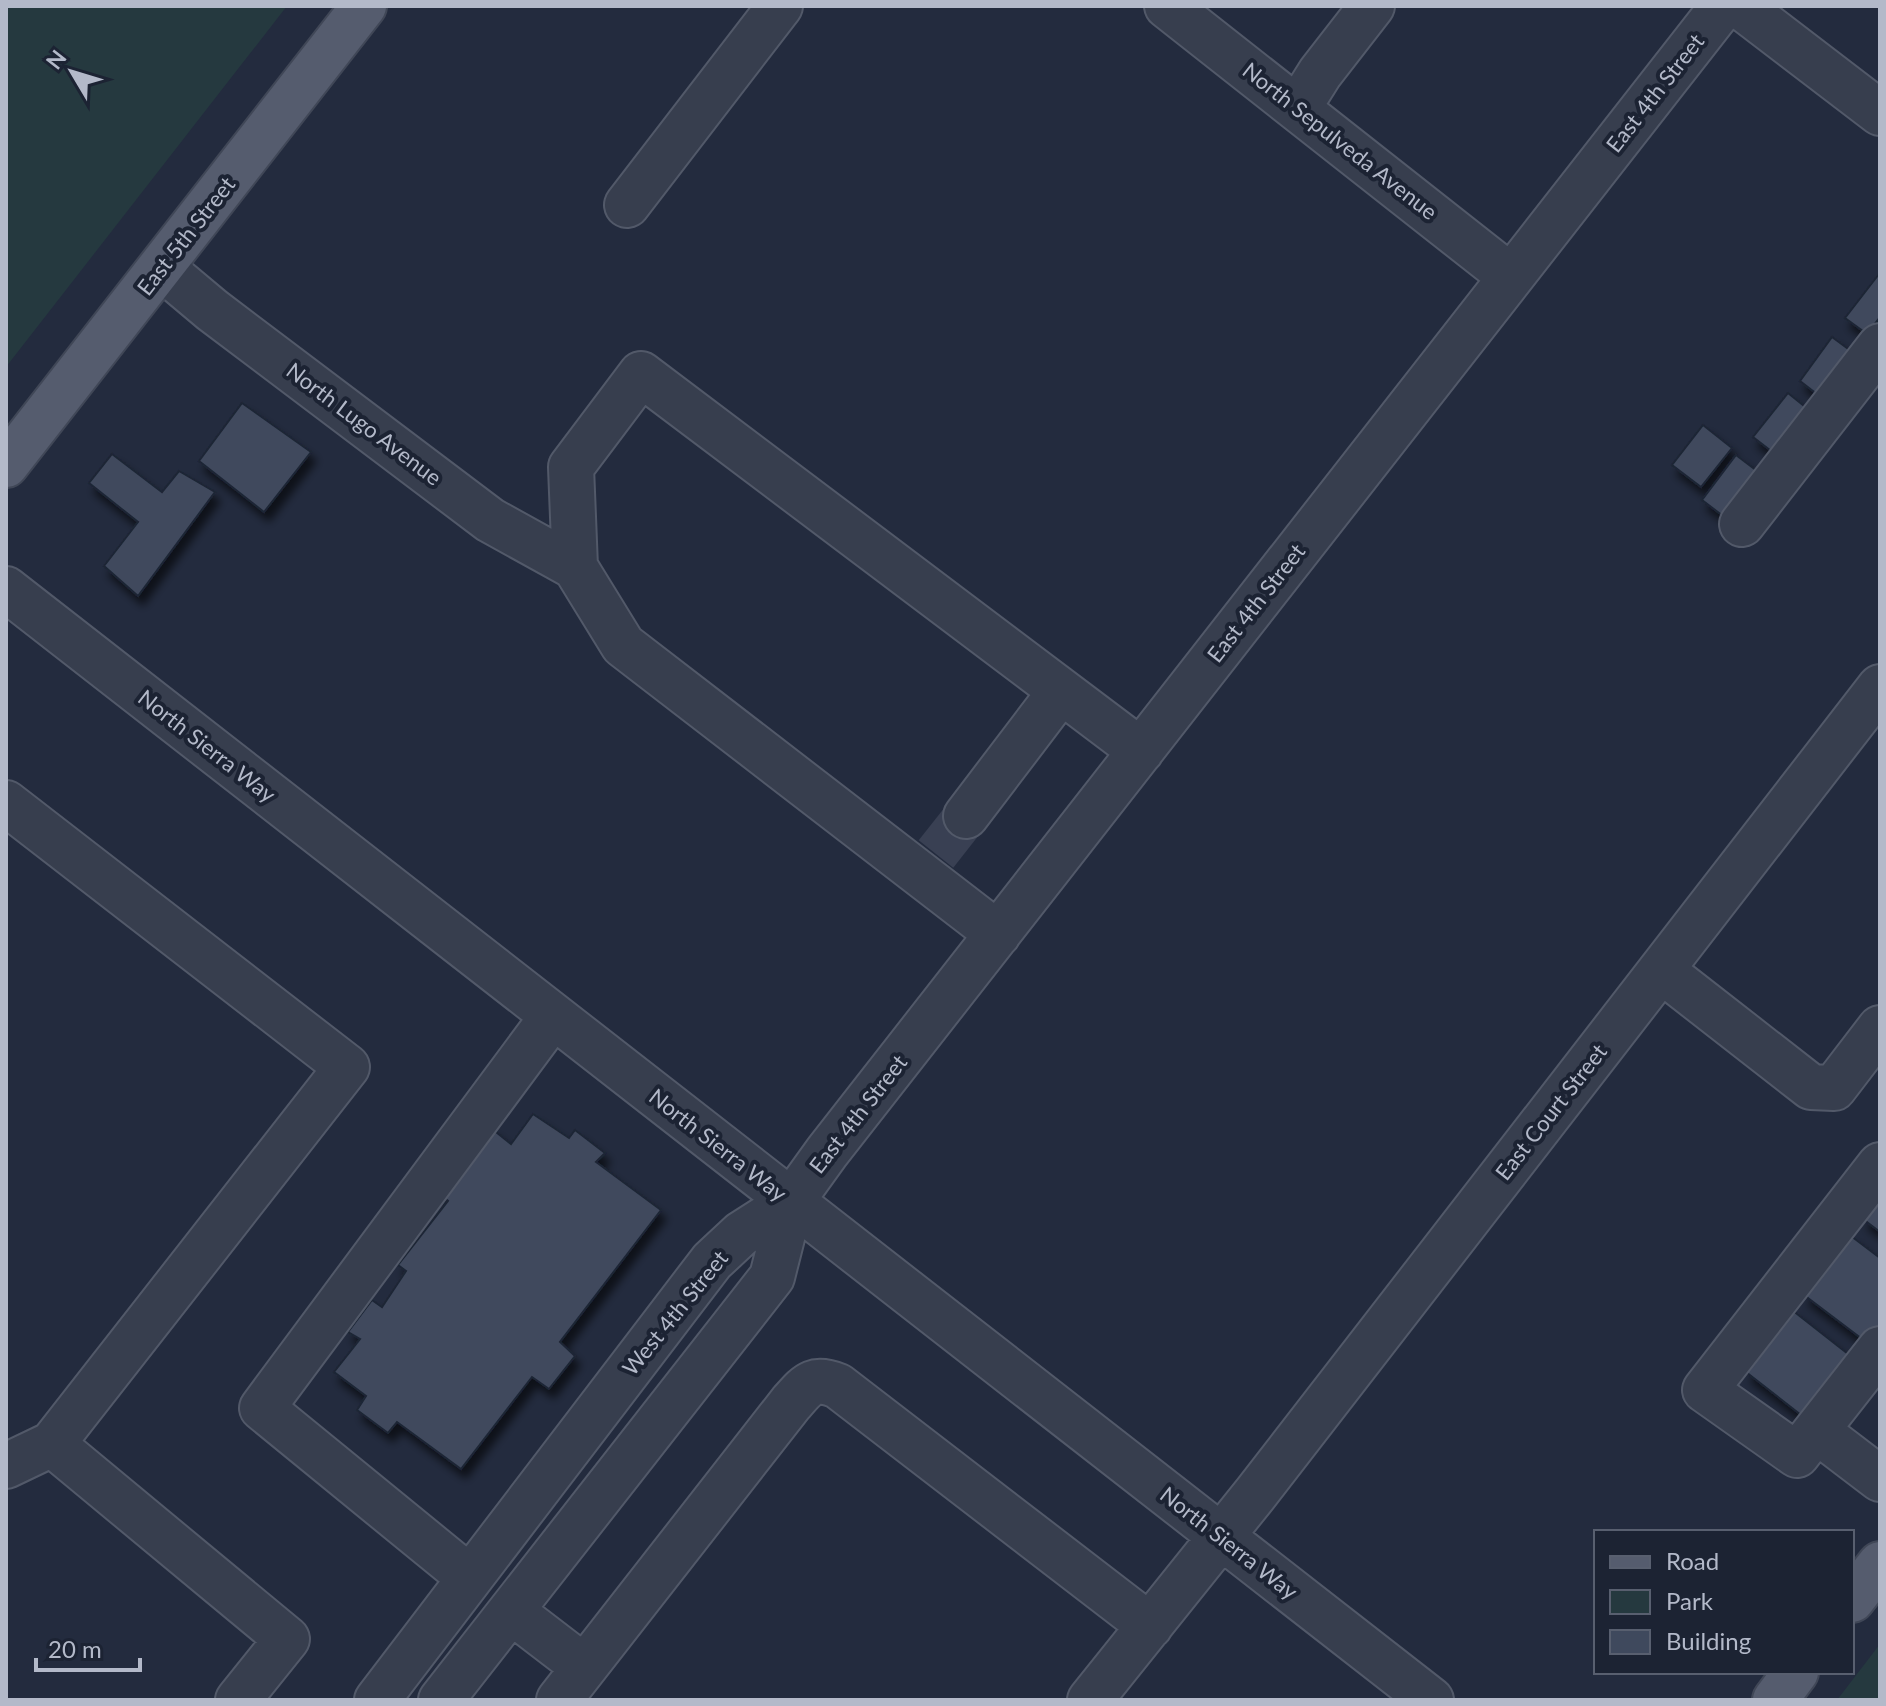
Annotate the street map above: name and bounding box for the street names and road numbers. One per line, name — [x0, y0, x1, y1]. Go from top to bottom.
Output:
street label: East 4th Street — [1600, 28, 1709, 157]
street label: North Sepulveda Avenue — [1238, 56, 1443, 225]
street label: East 5th Street — [131, 171, 240, 300]
street label: North Lugo Avenue — [281, 357, 447, 491]
street label: East 4th Street — [1201, 538, 1310, 667]
street label: North Sierra Way — [133, 684, 282, 808]
street label: East Court Street — [1489, 1038, 1612, 1185]
street label: East 4th Street — [803, 1049, 912, 1178]
street label: North Sierra Way — [644, 1083, 793, 1207]
street label: West 4th Street — [616, 1245, 733, 1381]
street label: North Sierra Way — [1155, 1481, 1304, 1605]

